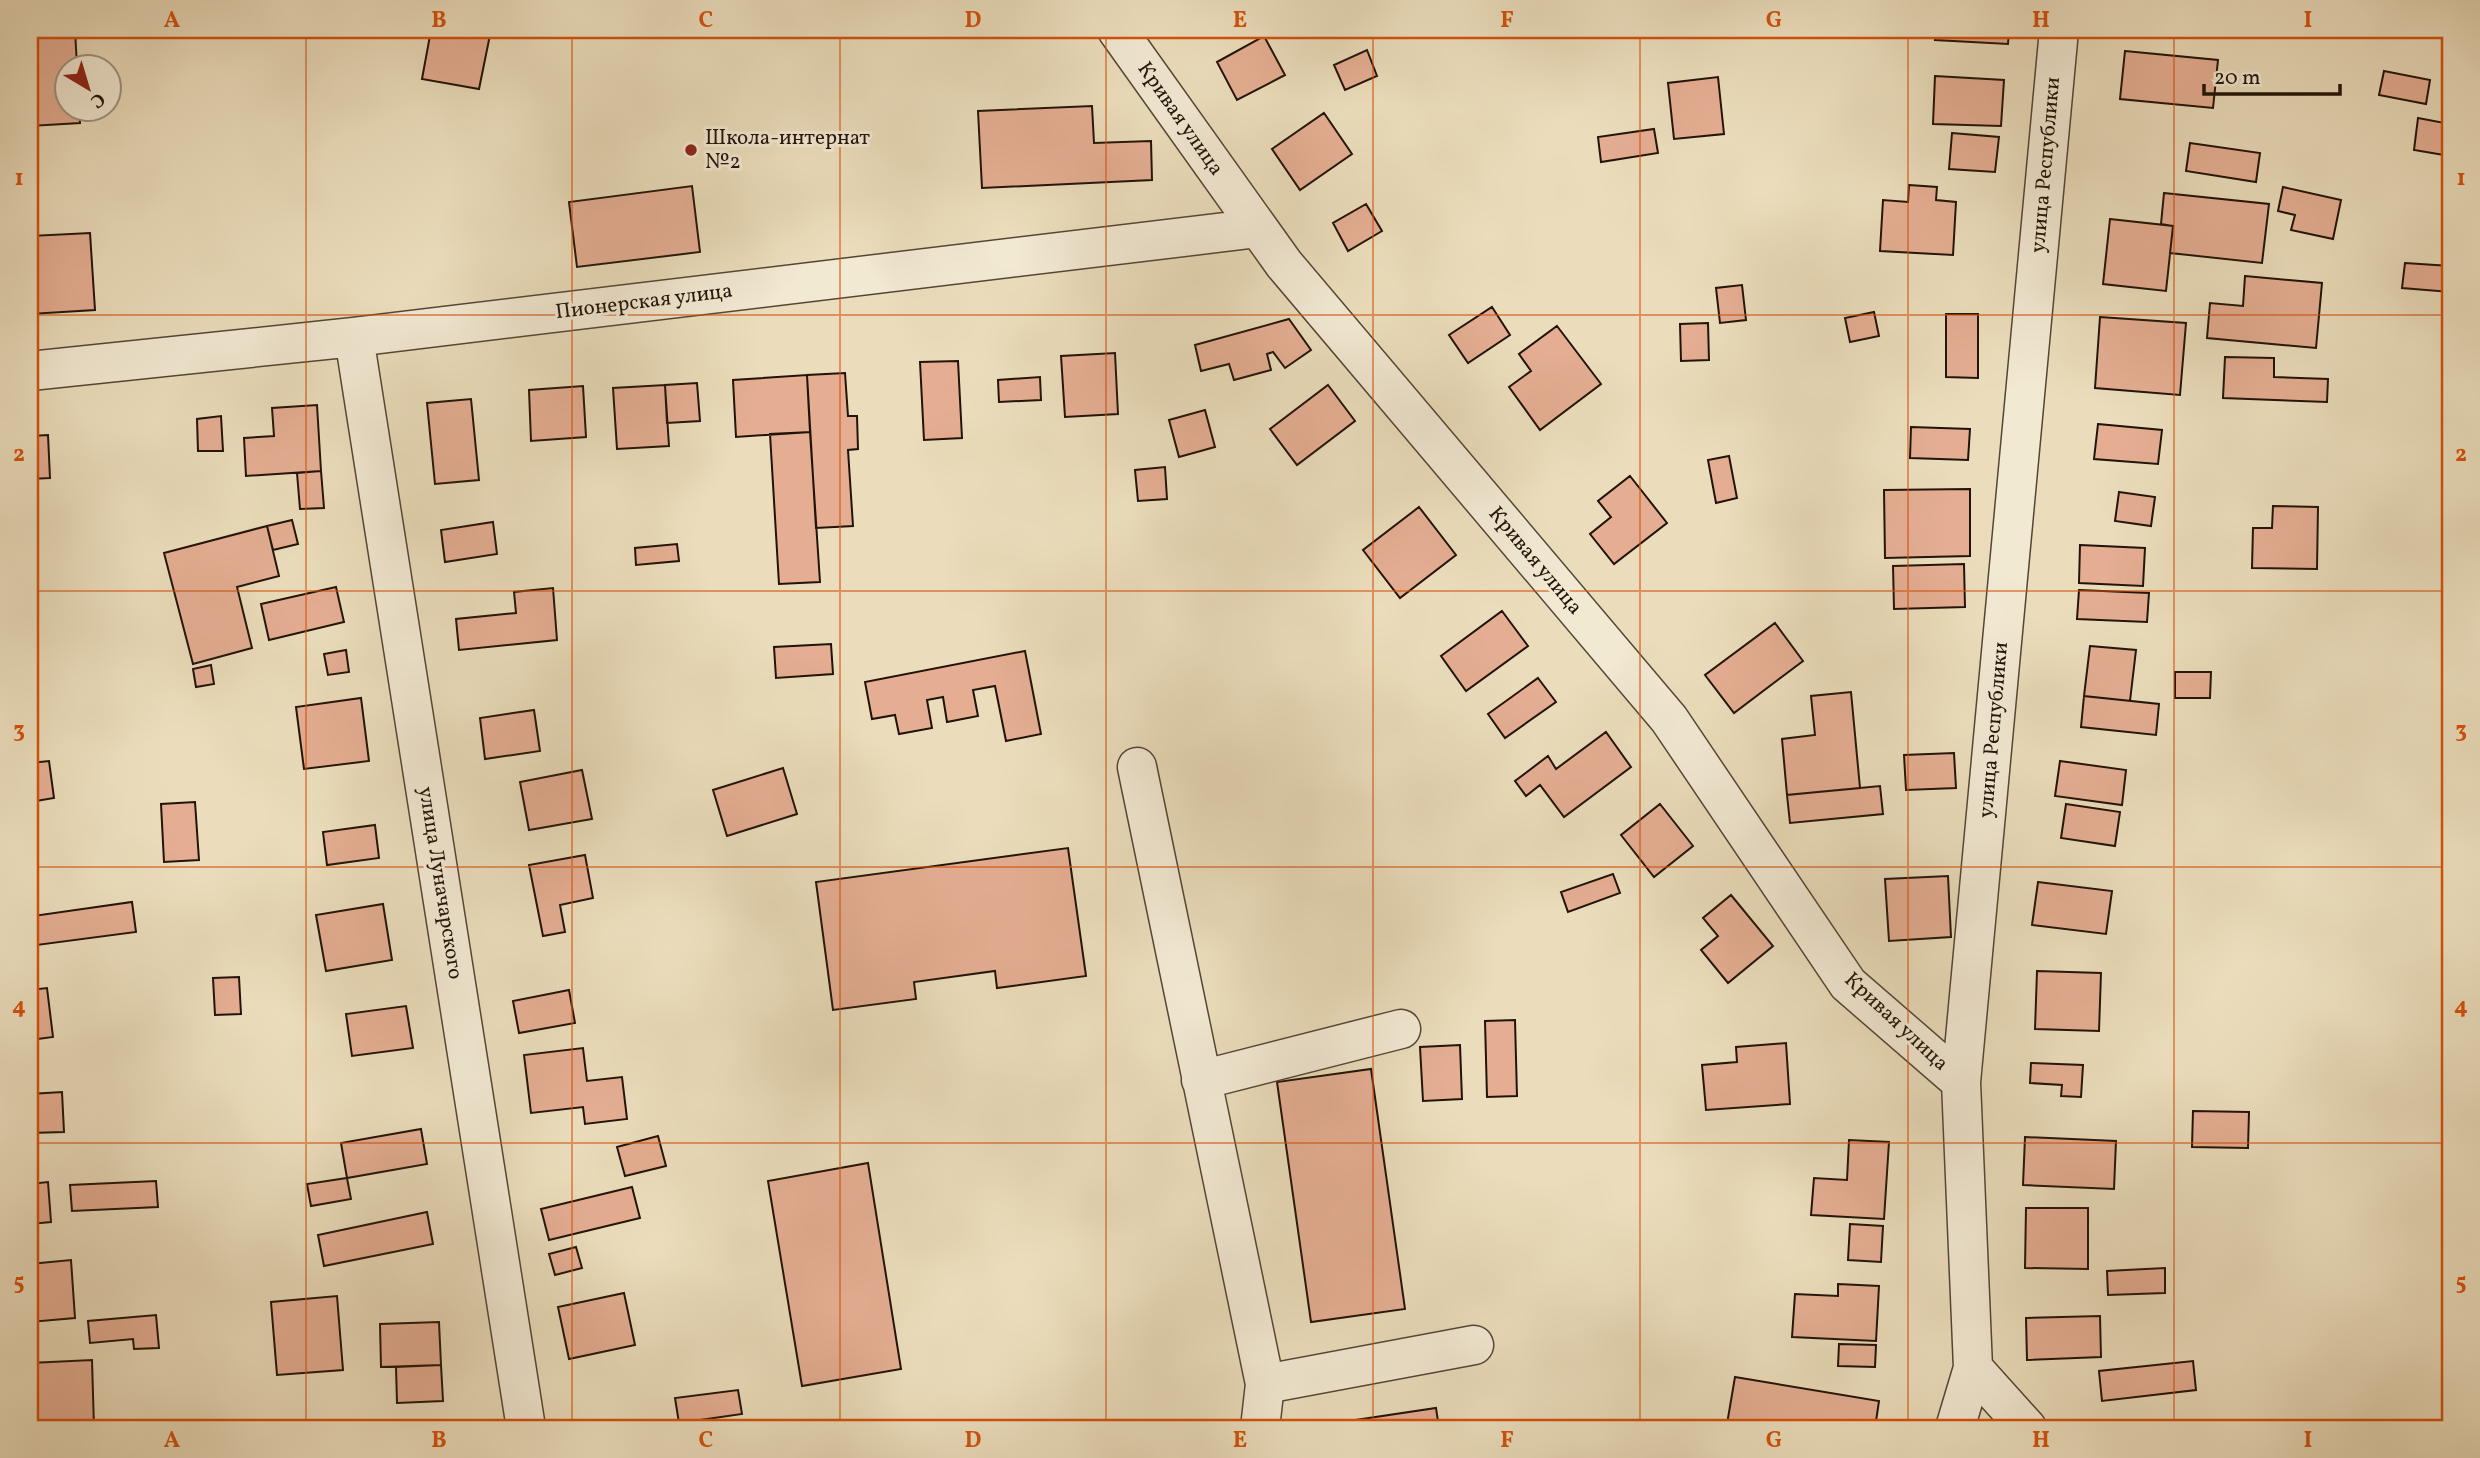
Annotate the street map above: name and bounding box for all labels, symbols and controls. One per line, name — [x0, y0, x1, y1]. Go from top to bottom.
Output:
text: A — [164, 5, 180, 37]
text: B — [431, 5, 447, 37]
text: C — [699, 5, 713, 37]
text: D — [965, 5, 982, 37]
text: E — [1233, 5, 1247, 37]
text: F — [1500, 5, 1514, 37]
text: G — [1766, 5, 1782, 37]
text: H — [2032, 5, 2050, 37]
text: I — [2304, 5, 2312, 37]
north arrow — [52, 52, 122, 122]
scale bar — [2204, 52, 2340, 96]
street label: Кривая улица — [1130, 56, 1230, 182]
text: 20 m — [2214, 64, 2260, 93]
street label: улица Республики — [2024, 76, 2068, 254]
text: С — [84, 86, 110, 114]
place label: Школа-интернат №2 — [705, 124, 870, 177]
marker: Школа-интернат №2 — [683, 142, 699, 158]
text: 1 — [14, 163, 24, 195]
text: 1 — [2456, 163, 2466, 195]
street label: Пионерская улица — [554, 277, 734, 327]
text: 2 — [13, 439, 25, 471]
text: 2 — [2455, 439, 2467, 471]
street label: Кривая улица — [1481, 501, 1589, 621]
street label: улица Республики — [1972, 641, 2016, 819]
text: 3 — [13, 715, 25, 747]
text: 3 — [2455, 715, 2467, 747]
street label: улица Луначарского — [410, 785, 470, 981]
street label: Кривая улица — [1837, 966, 1955, 1078]
text: 4 — [12, 991, 26, 1023]
text: 4 — [2454, 991, 2468, 1023]
text: 5 — [13, 1267, 25, 1299]
text: 5 — [2455, 1267, 2467, 1299]
text: A — [164, 1425, 180, 1457]
text: B — [431, 1425, 447, 1457]
text: C — [699, 1425, 713, 1457]
text: D — [965, 1425, 982, 1457]
text: E — [1233, 1425, 1247, 1457]
text: F — [1500, 1425, 1514, 1457]
text: G — [1766, 1425, 1782, 1457]
text: H — [2032, 1425, 2050, 1457]
text: I — [2304, 1425, 2312, 1457]

